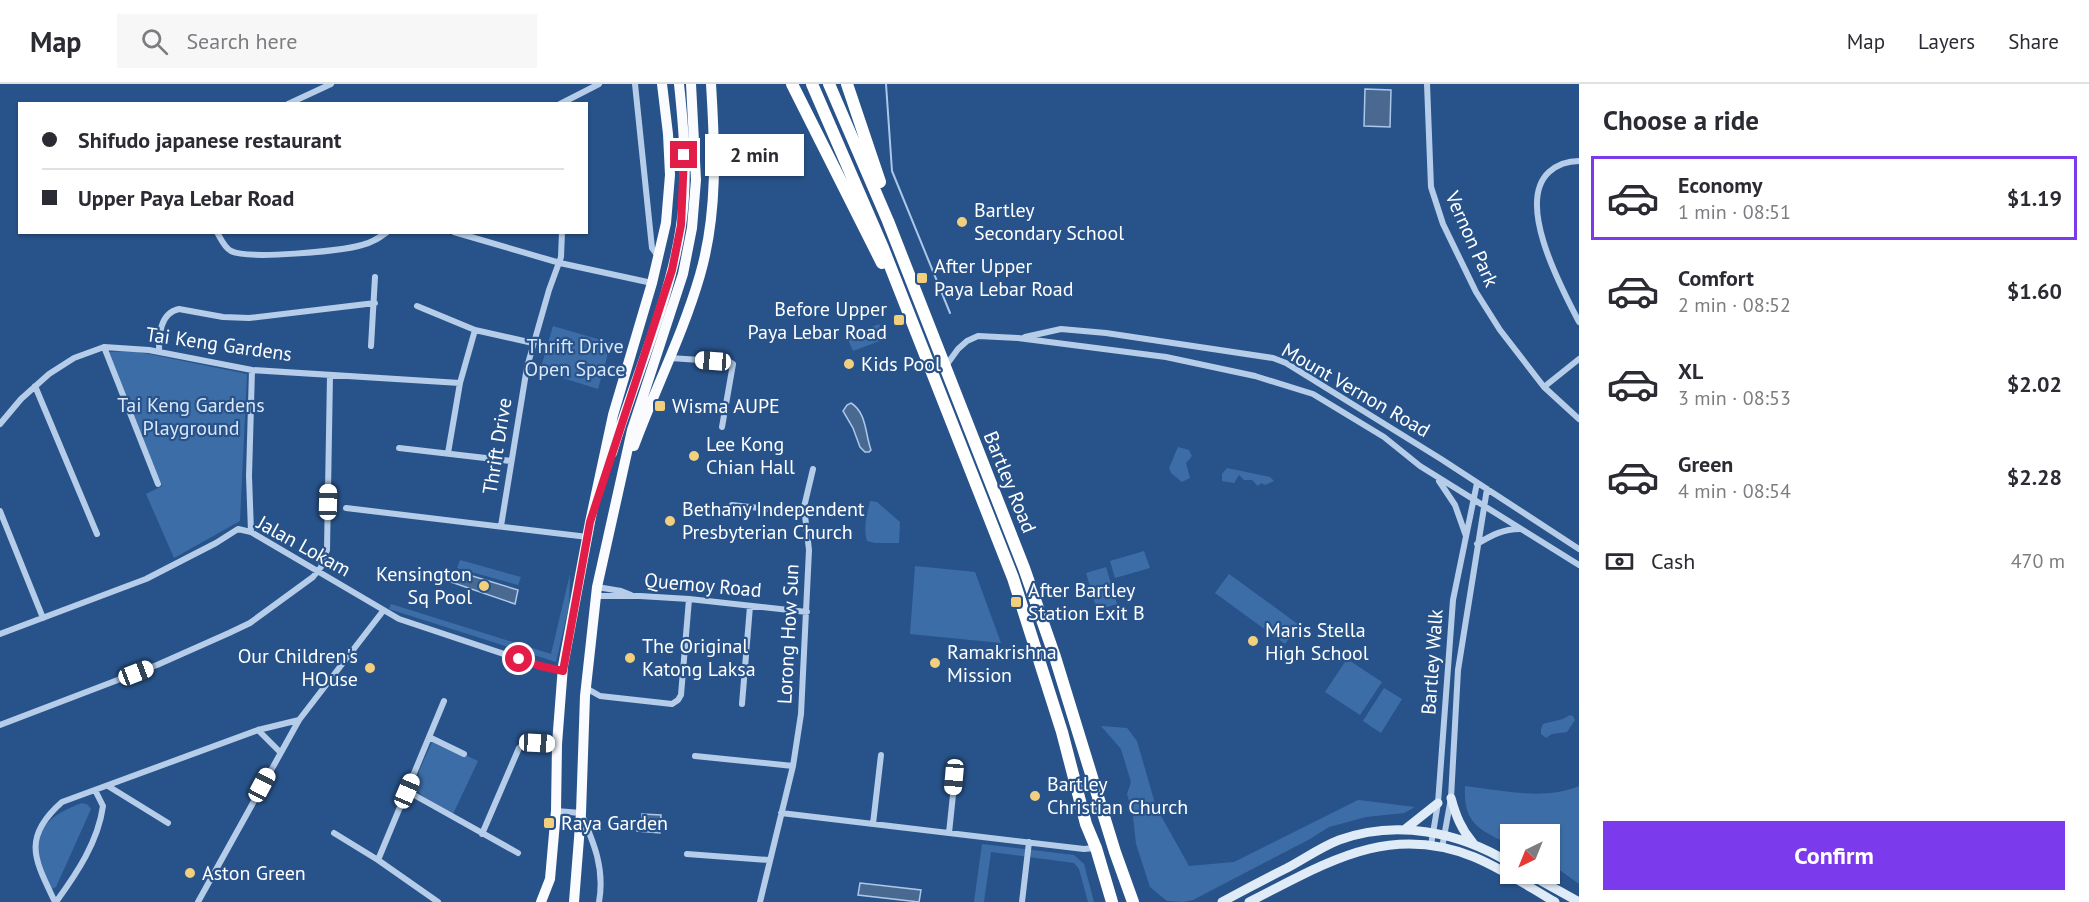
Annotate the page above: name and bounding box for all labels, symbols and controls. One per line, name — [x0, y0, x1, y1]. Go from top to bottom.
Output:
search box — [117, 14, 537, 68]
text: Map — [30, 23, 81, 60]
icon: search — [138, 25, 171, 58]
text: Search here — [186, 27, 297, 55]
text: Map — [1847, 28, 1885, 55]
text: Layers — [1918, 28, 1975, 55]
text: Share — [2008, 28, 2059, 55]
text: Choose a ride — [1603, 103, 1759, 137]
text: Shifudo japanese restaurant — [78, 126, 341, 154]
callout: 2 min — [705, 134, 804, 176]
route end — [670, 141, 697, 168]
text: 2 min — [730, 142, 779, 168]
icon: car — [1606, 171, 1660, 225]
text: Economy — [1678, 171, 1762, 199]
text: Upper Paya Lebar Road — [78, 184, 294, 212]
text: $1.19 — [2007, 184, 2062, 212]
street label: Vernon Park — [1439, 186, 1505, 291]
place label: Bartley Secondary School — [974, 197, 1124, 246]
text: 1 min · 08:51 — [1678, 199, 1791, 225]
marker: Bartley Secondary School — [955, 215, 969, 229]
place label: After Upper Paya Lebar Road — [934, 253, 1074, 302]
icon: car — [1606, 264, 1660, 318]
text: Comfort — [1678, 264, 1754, 292]
marker: After Upper Paya Lebar Road — [915, 271, 929, 285]
text: $1.60 — [2007, 277, 2062, 305]
text: 2 min · 08:52 — [1678, 292, 1791, 318]
place label: Before Upper Paya Lebar Road — [748, 296, 887, 345]
marker: Before Upper Paya Lebar Road — [892, 313, 906, 327]
street label: Tai Keng Gardens — [144, 321, 294, 367]
park label: Thrift Drive Open Space — [524, 333, 626, 382]
street label: Mount Vernon Road — [1277, 337, 1435, 443]
car — [694, 351, 732, 371]
place label: Kids Pool — [861, 351, 941, 377]
marker: Kids Pool — [842, 357, 856, 371]
icon: car — [1606, 357, 1660, 411]
text: XL — [1678, 357, 1703, 385]
text: $2.02 — [2007, 370, 2062, 398]
text: 3 min · 08:53 — [1678, 385, 1791, 411]
park label: Tai Keng Gardens Playground — [117, 392, 265, 441]
place label: Wisma AUPE — [672, 393, 780, 419]
street label: Thrift Drive — [477, 396, 517, 496]
marker: Wisma AUPE — [653, 399, 667, 413]
street label: Bartley Road — [978, 427, 1042, 537]
place label: Lee Kong Chian Hall — [706, 431, 795, 480]
marker: Lee Kong Chian Hall — [687, 449, 701, 463]
icon: car — [1606, 450, 1660, 504]
text: Green — [1678, 450, 1733, 478]
text: $2.28 — [2007, 463, 2062, 491]
text: 4 min · 08:54 — [1678, 478, 1791, 504]
car — [319, 484, 337, 520]
place label: Bethany Independent Presbyterian Church — [682, 496, 865, 545]
street label: Jalan Lokam — [252, 509, 356, 582]
marker: Bethany Independent Presbyterian Church — [663, 514, 677, 528]
icon: cash — [1603, 545, 1636, 578]
text: Cash — [1651, 547, 1695, 575]
text: 470 m — [2011, 548, 2065, 574]
place label: Kensington Sq Pool — [376, 561, 472, 610]
street label: Lorong How Sun — [771, 563, 805, 705]
street label: Quemoy Road — [643, 567, 763, 603]
place label: After Bartley Station Exit B — [1028, 577, 1145, 626]
marker: Kensington Sq Pool — [477, 579, 491, 593]
marker: After Bartley Station Exit B — [1009, 595, 1023, 609]
street label: Bartley Walk — [1415, 608, 1449, 716]
place label: Maris Stella High School — [1265, 617, 1369, 666]
place label: The Original Katong Laksa — [642, 633, 756, 682]
marker: Maris Stella High School — [1246, 634, 1260, 648]
place label: Ramakrishna Mission — [947, 639, 1057, 688]
place label: Our Children's HOuse — [238, 643, 358, 692]
route start — [505, 645, 532, 672]
marker: The Original Katong Laksa — [623, 651, 637, 665]
marker: Ramakrishna Mission — [928, 656, 942, 670]
car — [116, 658, 156, 688]
marker: Our Children's HOuse — [363, 661, 377, 675]
car — [519, 733, 555, 753]
car — [943, 758, 965, 796]
car — [246, 765, 278, 805]
car — [392, 771, 422, 811]
place label: Bartley Christian Church — [1047, 771, 1188, 820]
marker: Bartley Christian Church — [1028, 789, 1042, 803]
place label: Raya Garden — [561, 810, 668, 836]
marker: Raya Garden — [542, 816, 556, 830]
button: Confirm — [1603, 821, 2065, 890]
north arrow — [1500, 824, 1560, 884]
map controls — [1500, 824, 1560, 884]
place label: Aston Green — [202, 860, 306, 886]
marker: Aston Green — [183, 866, 197, 880]

